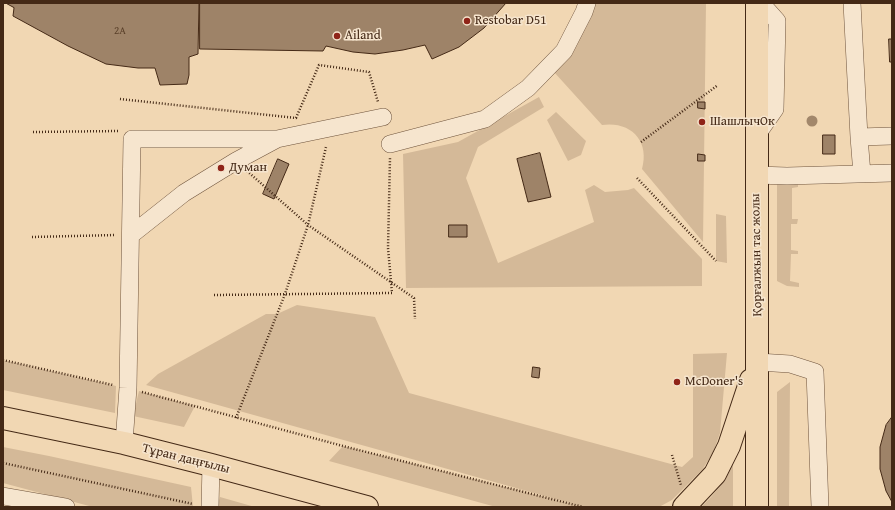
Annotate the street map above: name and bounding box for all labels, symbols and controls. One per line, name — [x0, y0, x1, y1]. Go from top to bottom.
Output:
place label: Restobar D51 — [475, 13, 546, 29]
marker: Restobar D51 — [462, 16, 472, 26]
house number: 2А — [114, 24, 126, 38]
place label: Ailand — [345, 28, 381, 44]
marker: Ailand — [332, 31, 342, 41]
place label: ШашлычОк — [710, 114, 775, 130]
marker: ШашлычОк — [697, 117, 707, 127]
place label: Думан — [229, 160, 267, 176]
marker: Думан — [216, 163, 226, 173]
street label: Қорғалжын тас жолы — [748, 193, 766, 317]
place label: McDoner's — [685, 374, 743, 390]
marker: McDoner's — [672, 377, 682, 387]
street label: Тұран даңғылы — [141, 441, 231, 477]

